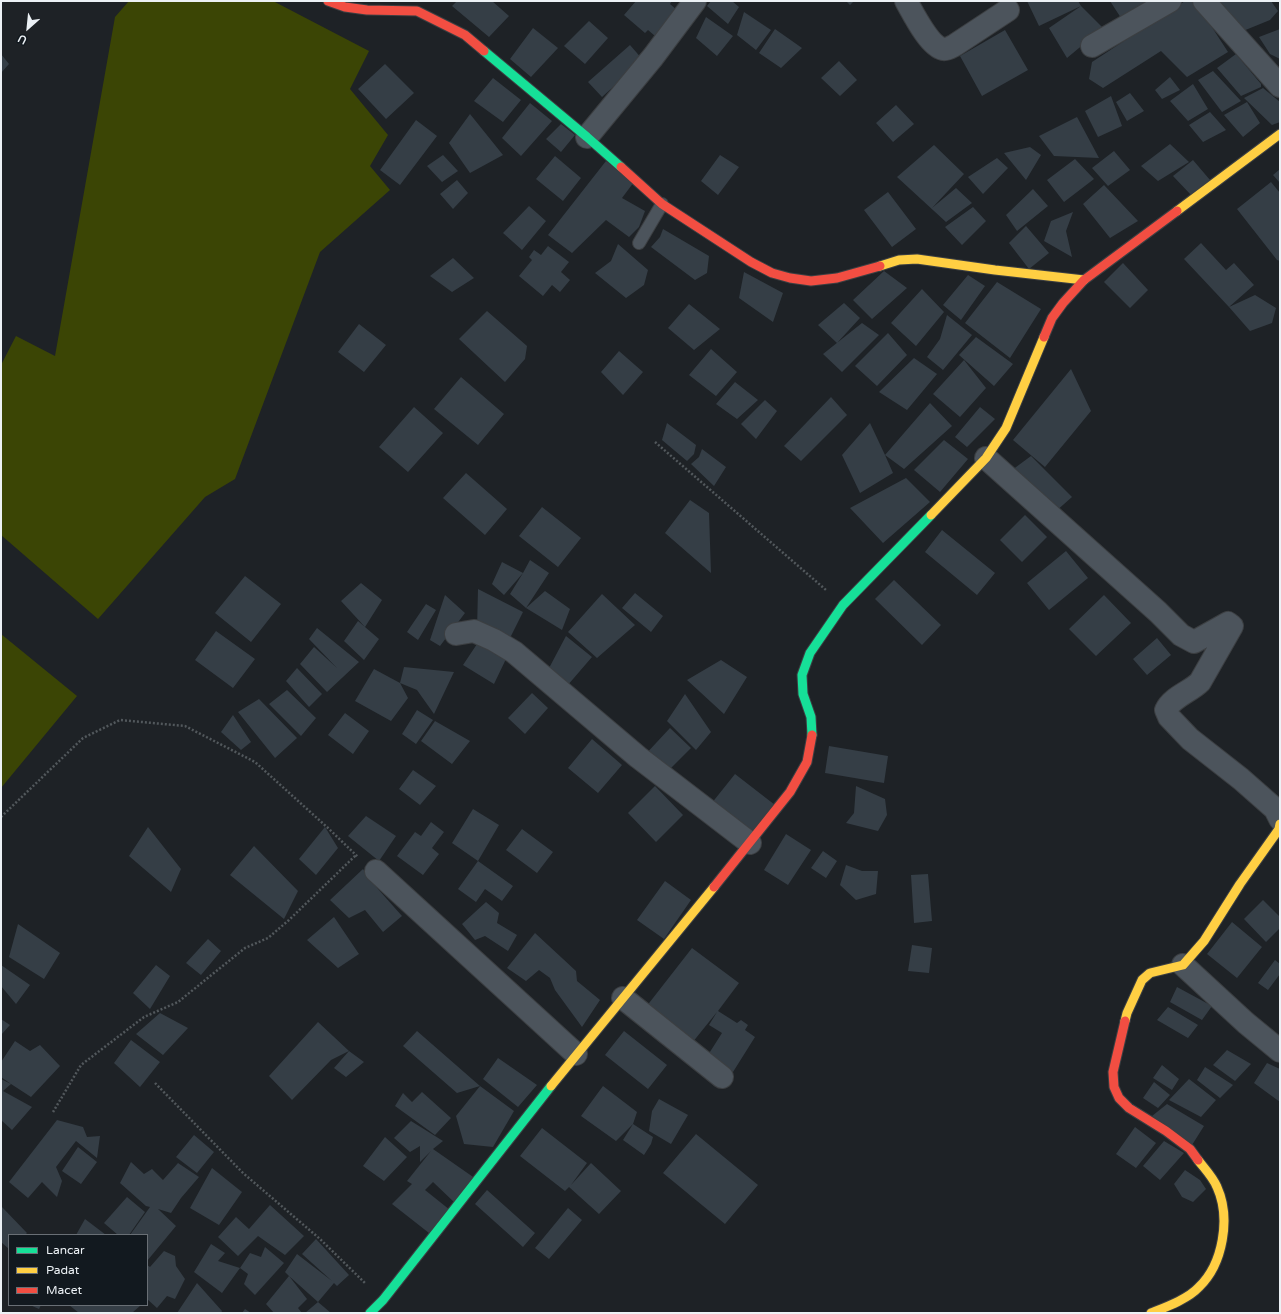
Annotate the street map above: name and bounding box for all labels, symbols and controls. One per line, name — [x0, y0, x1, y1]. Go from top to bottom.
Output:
north arrow — [8, 8, 48, 48]
text: U — [16, 31, 29, 47]
legend — [8, 1234, 148, 1306]
text: Lancar — [46, 1243, 85, 1257]
text: Padat — [46, 1263, 79, 1277]
text: Macet — [46, 1283, 82, 1297]

